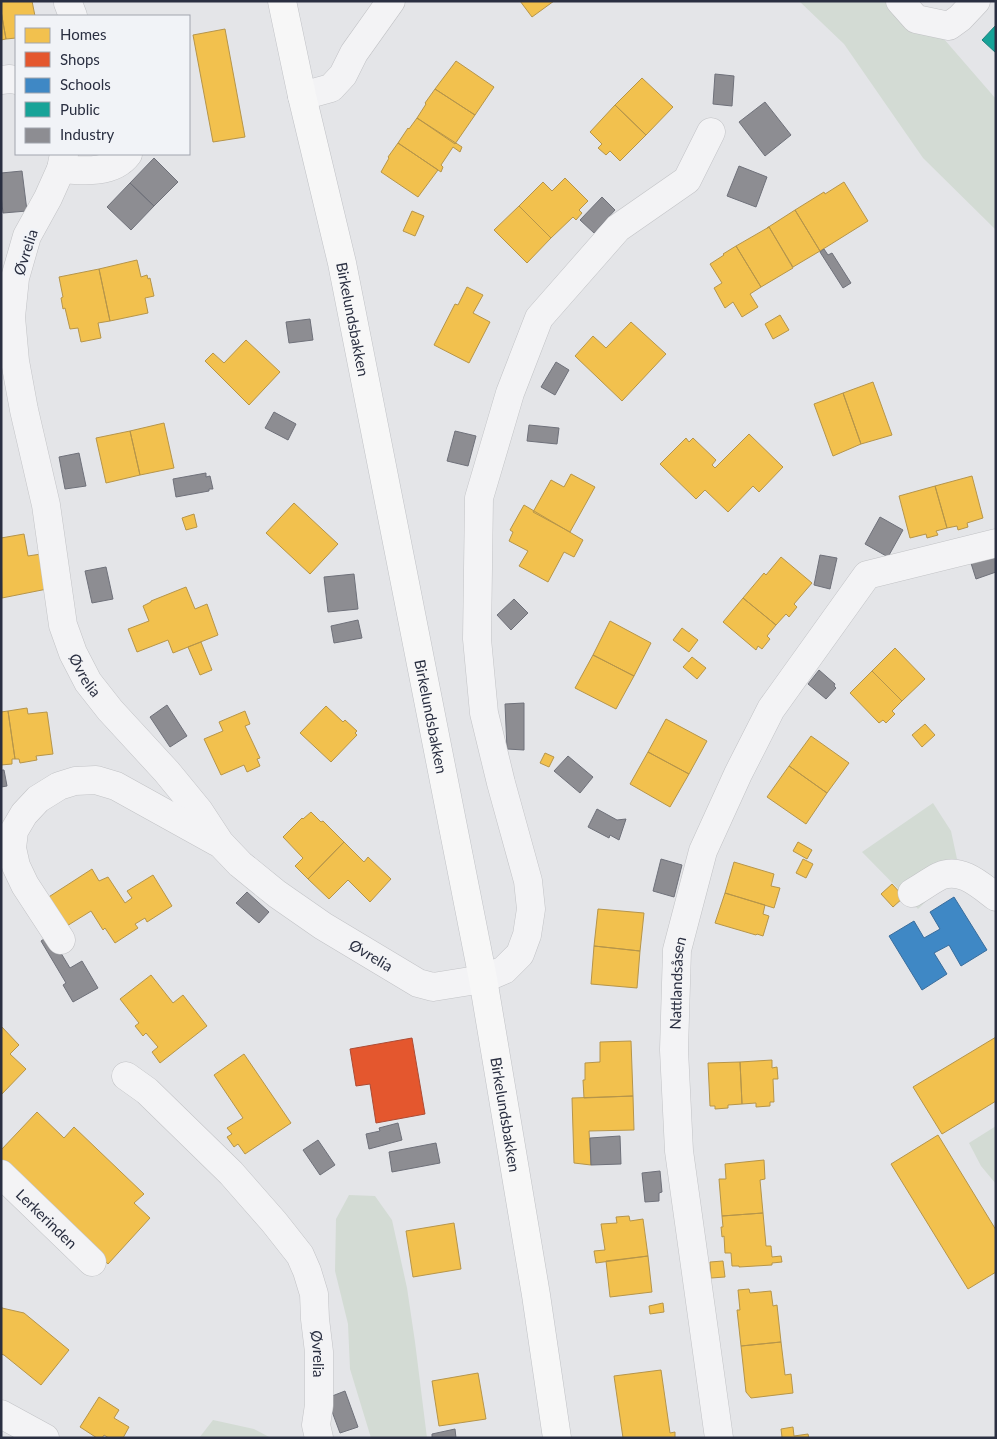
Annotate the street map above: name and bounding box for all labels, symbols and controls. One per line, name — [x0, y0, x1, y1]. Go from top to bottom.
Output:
legend — [15, 15, 190, 155]
text: Homes — [60, 25, 106, 43]
text: Shops — [60, 50, 100, 68]
text: Schools — [60, 75, 111, 93]
text: Public — [60, 100, 100, 118]
text: Industry — [60, 125, 115, 143]
street label: Øvrelia — [9, 227, 41, 277]
street label: Birkelundsbakken — [333, 260, 373, 378]
street label: Øvrelia — [66, 650, 105, 700]
street label: Birkelundsbakken — [411, 658, 451, 775]
street label: Nattlandsåsen — [666, 934, 689, 1030]
street label: Øvrelia — [346, 935, 396, 975]
street label: Birkelundsbakken — [487, 1056, 524, 1173]
street label: Lerkerinden — [13, 1185, 81, 1252]
street label: Øvrelia — [307, 1329, 328, 1378]

